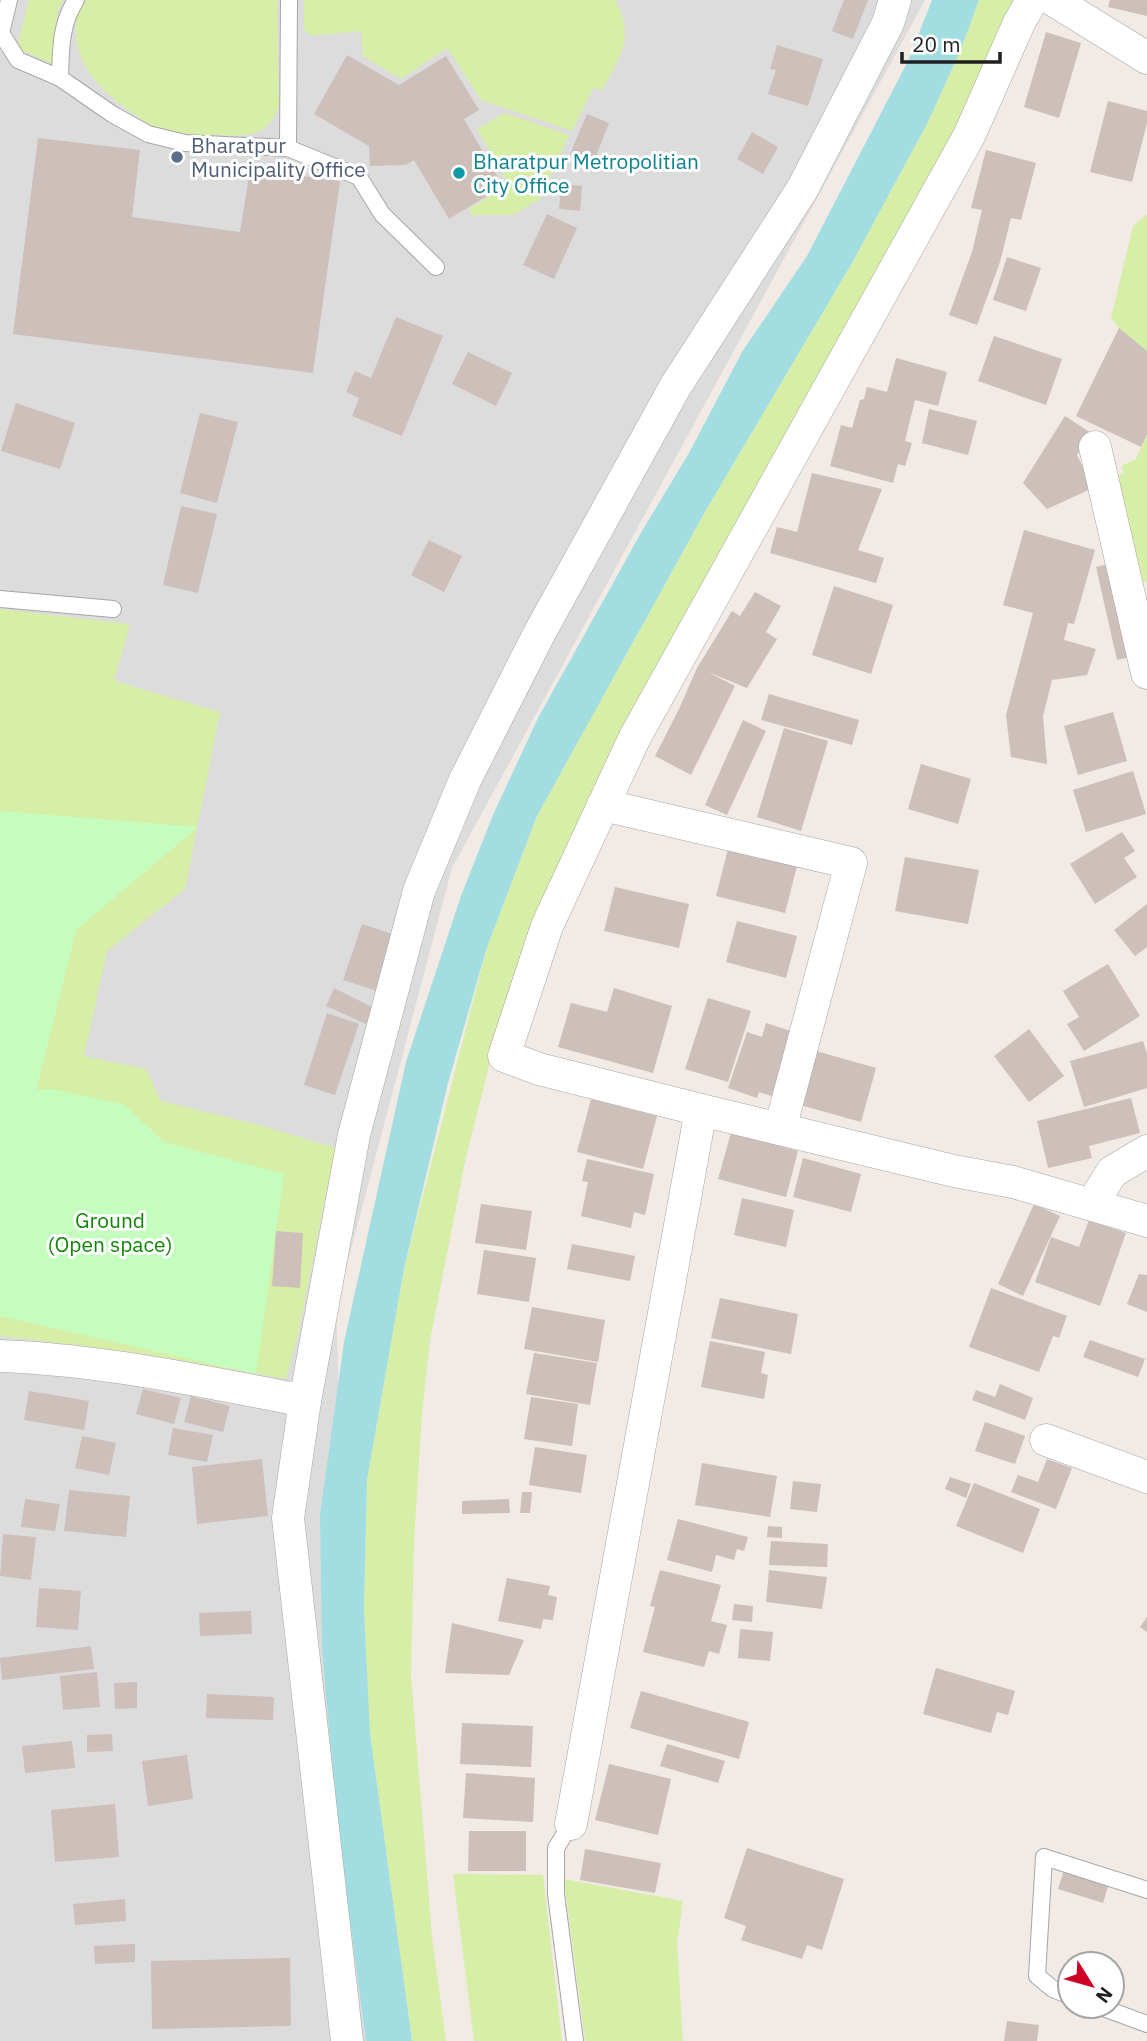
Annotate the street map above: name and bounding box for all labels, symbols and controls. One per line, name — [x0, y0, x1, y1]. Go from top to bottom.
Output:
scale bar — [902, 21, 1000, 65]
text: 20 m — [912, 30, 961, 58]
place label: Bharatpur Municipality Office — [191, 131, 366, 183]
place label: Bharatpur Metropolitian City Office — [473, 147, 699, 199]
marker: Bharatpur Municipality Office — [169, 149, 185, 165]
marker: Bharatpur Metropolitian City Office — [451, 165, 467, 181]
park label: Ground (Open space) — [47, 1206, 173, 1258]
north arrow — [1056, 1950, 1126, 2020]
text: N — [1091, 1983, 1118, 2008]

